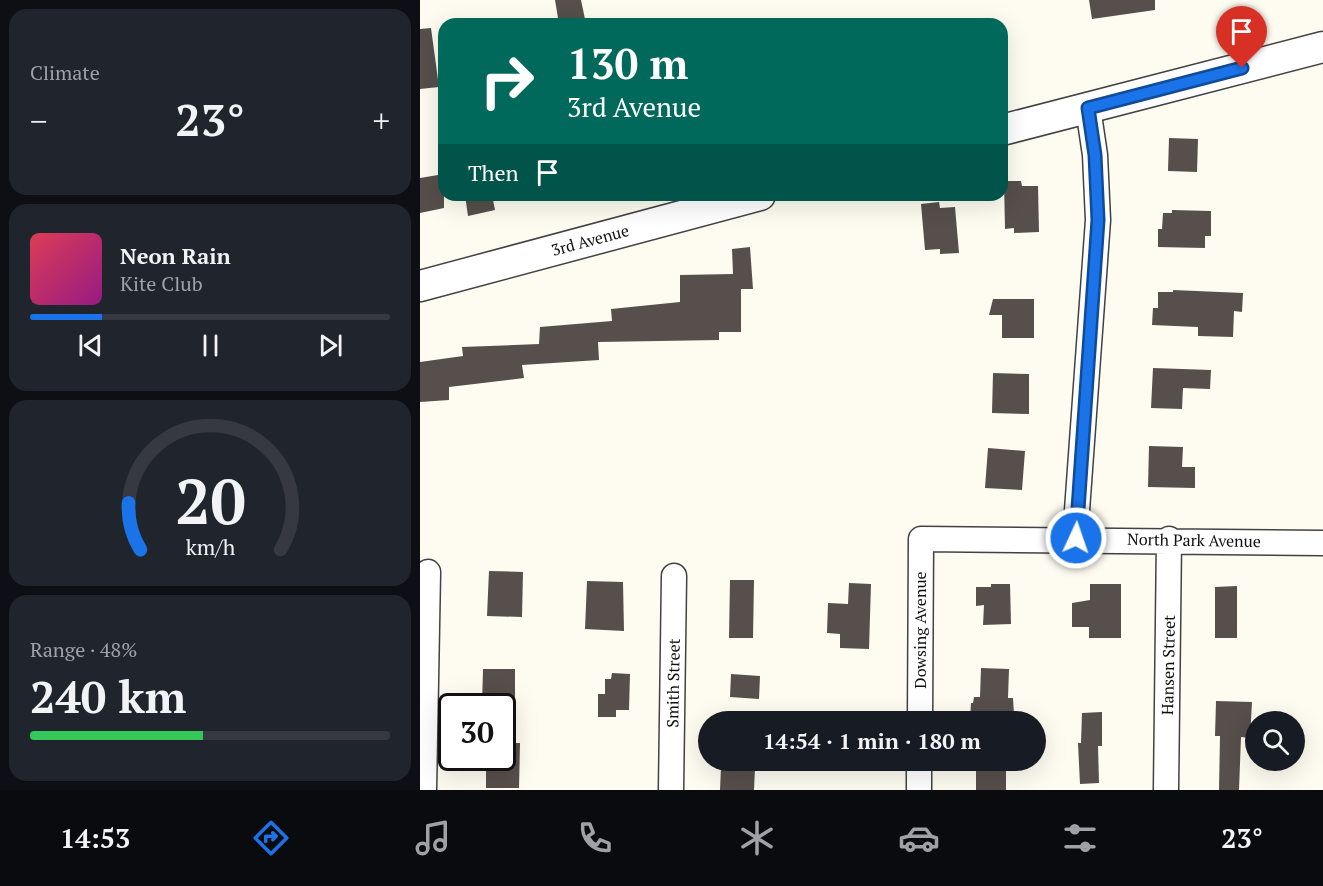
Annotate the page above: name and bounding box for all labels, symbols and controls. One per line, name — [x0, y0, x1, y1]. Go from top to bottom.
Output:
pin — [1216, 6, 1267, 68]
icon: arrive — [1225, 15, 1258, 48]
text: 130 m — [567, 35, 688, 91]
icon: right — [468, 42, 546, 120]
text: Climate — [30, 59, 100, 86]
text: 23° — [175, 89, 245, 149]
text: 3rd Avenue — [567, 89, 701, 125]
text: − — [30, 99, 48, 142]
text: + — [372, 99, 390, 142]
icon: arrive — [531, 156, 564, 189]
text: Then — [468, 158, 519, 187]
street label: 3rd Avenue — [549, 219, 631, 261]
text: Neon Rain — [120, 241, 231, 270]
text: Kite Club — [120, 270, 203, 297]
icon: previous — [74, 329, 107, 362]
icon: pause — [194, 329, 227, 362]
icon: next — [314, 329, 347, 362]
text: 20 — [175, 459, 245, 542]
position arrow — [1044, 506, 1108, 570]
street label: North Park Avenue — [1127, 528, 1261, 552]
text: km/h — [185, 533, 235, 561]
street label: Dowsing Avenue — [909, 571, 931, 689]
street label: Hansen Street — [1156, 615, 1180, 715]
text: Range · 48% — [30, 636, 137, 663]
street label: Smith Street — [661, 638, 685, 728]
text: 240 km — [30, 666, 186, 726]
speed limit sign: 30 — [438, 693, 516, 771]
map controls — [1245, 711, 1305, 771]
button: search — [1245, 711, 1305, 771]
text: 14:54 · 1 min · 180 m — [763, 726, 981, 755]
icon: directions — [250, 817, 292, 859]
icon: music — [412, 817, 454, 859]
icon: phone — [574, 817, 616, 859]
icon: climate — [736, 817, 778, 859]
icon: car — [898, 817, 940, 859]
icon: filters — [1059, 817, 1101, 859]
text: 14:53 — [60, 820, 130, 856]
text: 23° — [1221, 820, 1263, 856]

